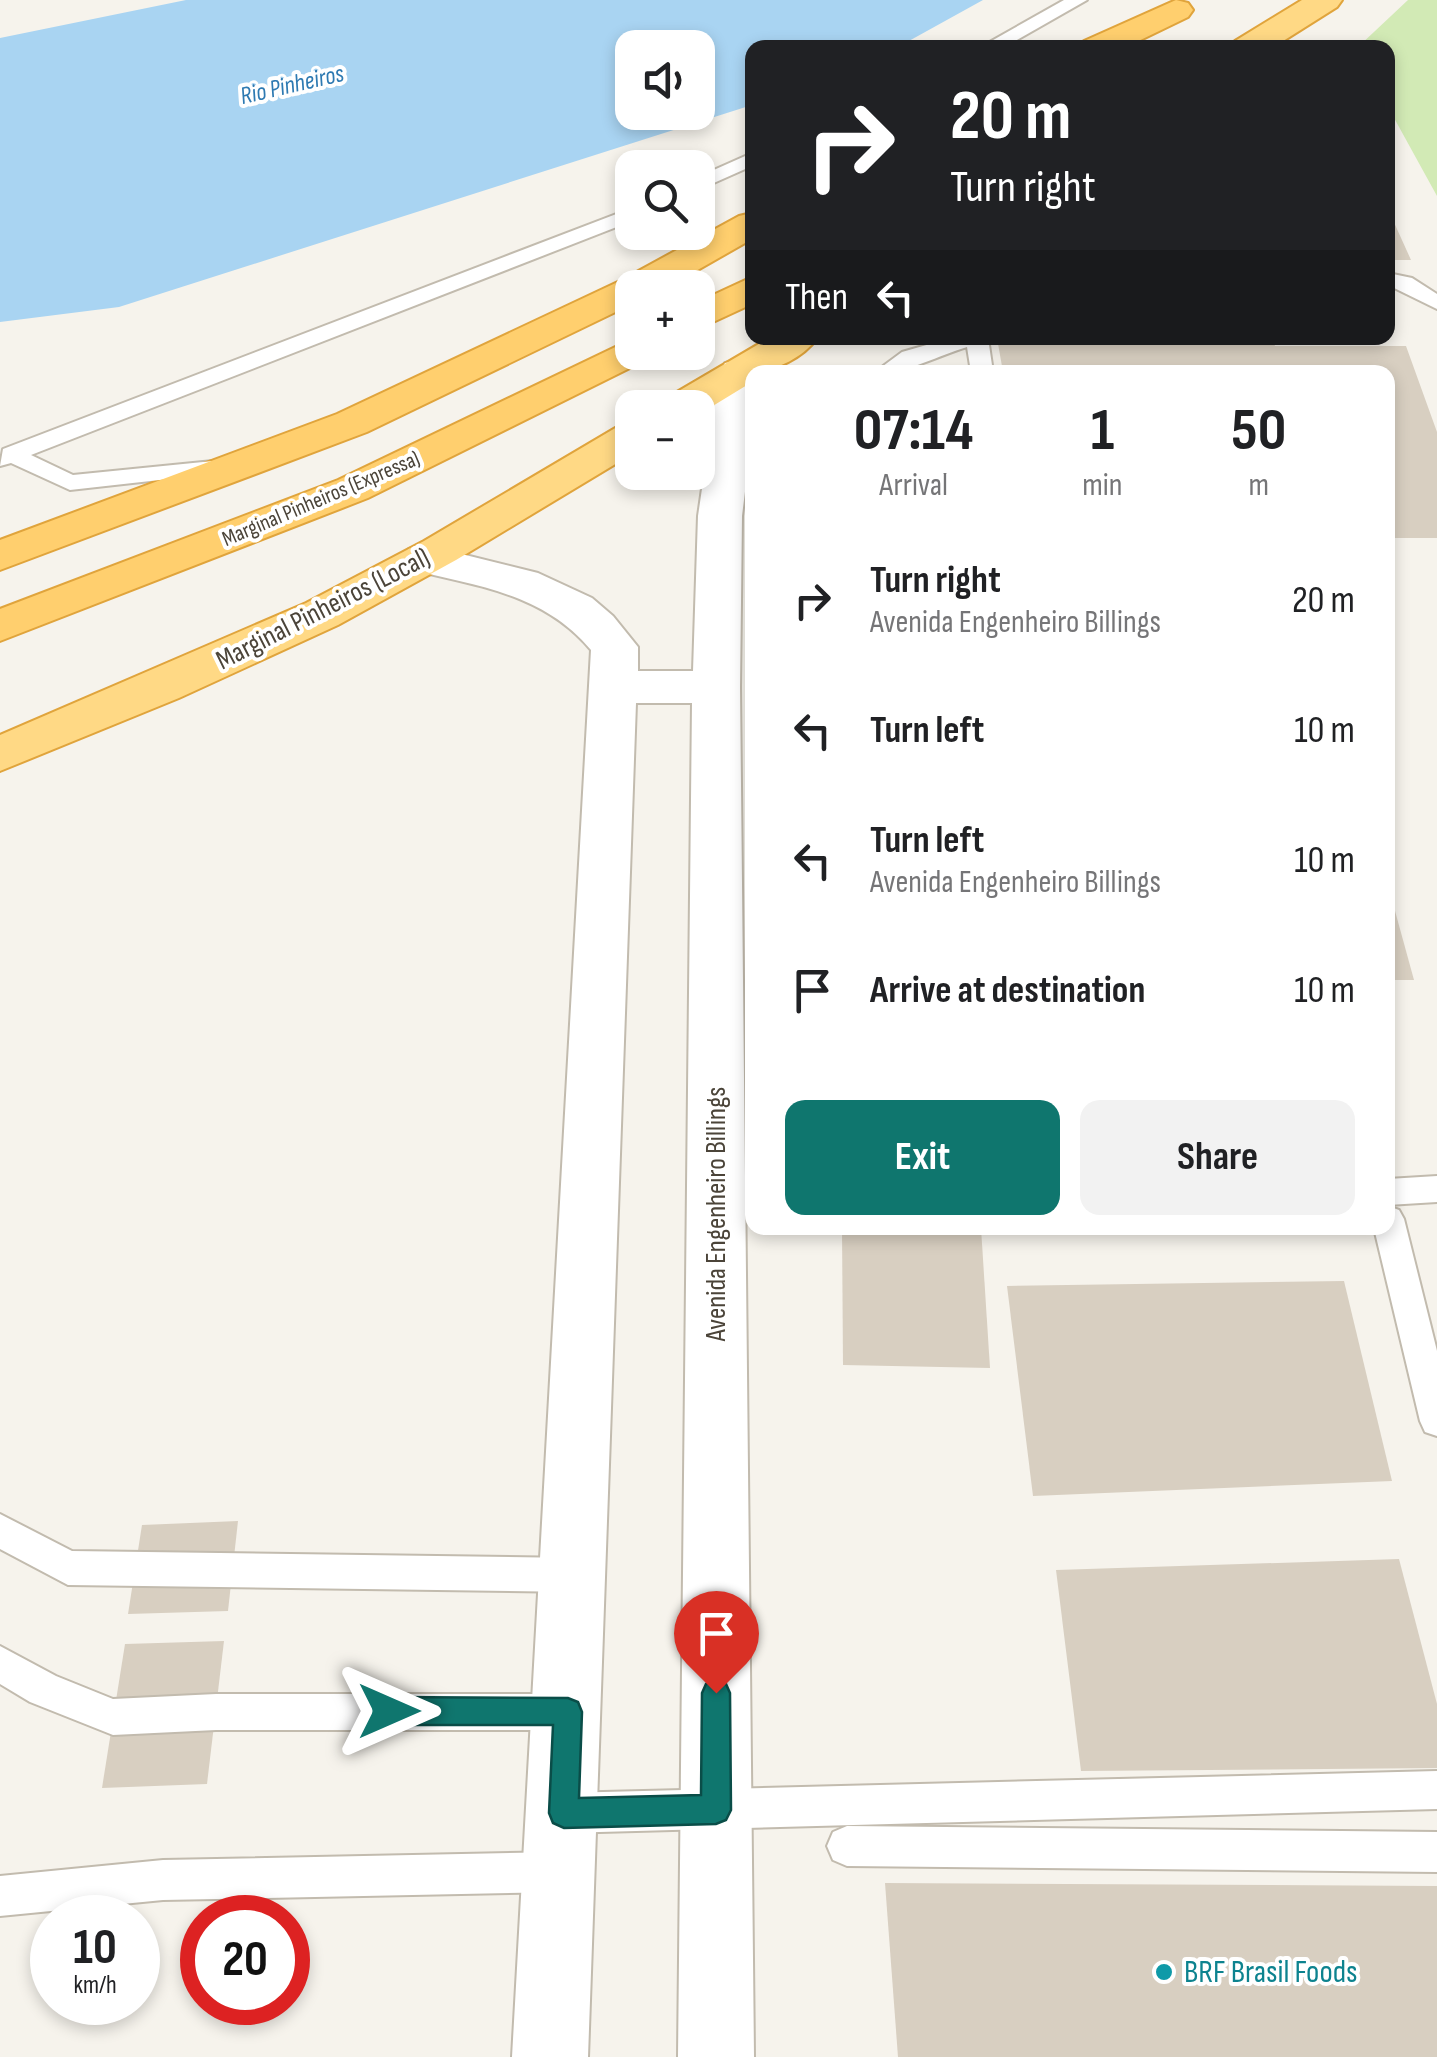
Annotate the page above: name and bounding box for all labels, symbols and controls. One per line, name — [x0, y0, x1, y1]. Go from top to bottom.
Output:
map controls — [615, 30, 715, 490]
button: sound — [615, 30, 715, 130]
water label: Rio Pinheiros — [237, 58, 347, 112]
text: 20 m — [950, 75, 1071, 159]
icon: right — [785, 80, 915, 210]
button: search — [615, 150, 715, 250]
text: Turn right — [950, 160, 1096, 215]
button: + — [615, 270, 715, 370]
icon: left — [868, 270, 923, 325]
text: Then — [785, 275, 848, 320]
button: − — [615, 390, 715, 490]
text: 07:14 — [854, 395, 974, 467]
text: 1 — [1091, 395, 1114, 467]
text: 50 — [1231, 395, 1286, 467]
street label: Marginal Pinheiros (Expressa) — [218, 445, 424, 553]
text: Arrival — [879, 466, 948, 505]
text: min — [1082, 466, 1123, 505]
text: m — [1248, 466, 1269, 505]
street label: Marginal Pinheiros (Local) — [211, 541, 435, 677]
text: Turn right — [870, 558, 1001, 603]
icon: right — [785, 573, 840, 628]
text: 20 m — [1292, 578, 1355, 623]
text: Avenida Engenheiro Billings — [870, 603, 1161, 642]
icon: left — [785, 703, 840, 758]
text: Turn left — [870, 708, 984, 753]
text: 10 m — [1294, 708, 1355, 753]
text: Turn left — [870, 818, 984, 863]
icon: left — [785, 833, 840, 888]
text: 10 m — [1294, 838, 1355, 883]
text: Avenida Engenheiro Billings — [870, 863, 1161, 902]
icon: arrive — [785, 963, 840, 1018]
text: Arrive at destination — [870, 968, 1145, 1013]
text: 10 m — [1294, 968, 1355, 1013]
street label: Avenida Engenheiro Billings — [700, 1087, 733, 1342]
button: Exit — [785, 1100, 1060, 1215]
button: Share — [1080, 1100, 1355, 1215]
pin — [674, 1591, 759, 1694]
icon: arrive — [689, 1606, 744, 1661]
position arrow — [337, 1659, 441, 1763]
speed limit sign: 20 — [180, 1895, 310, 2025]
text: 10 — [73, 1918, 117, 1978]
place label: BRF Brasil Foods — [1184, 1953, 1358, 1992]
marker: BRF Brasil Foods — [1153, 1961, 1175, 1983]
text: km/h — [73, 1970, 117, 2001]

